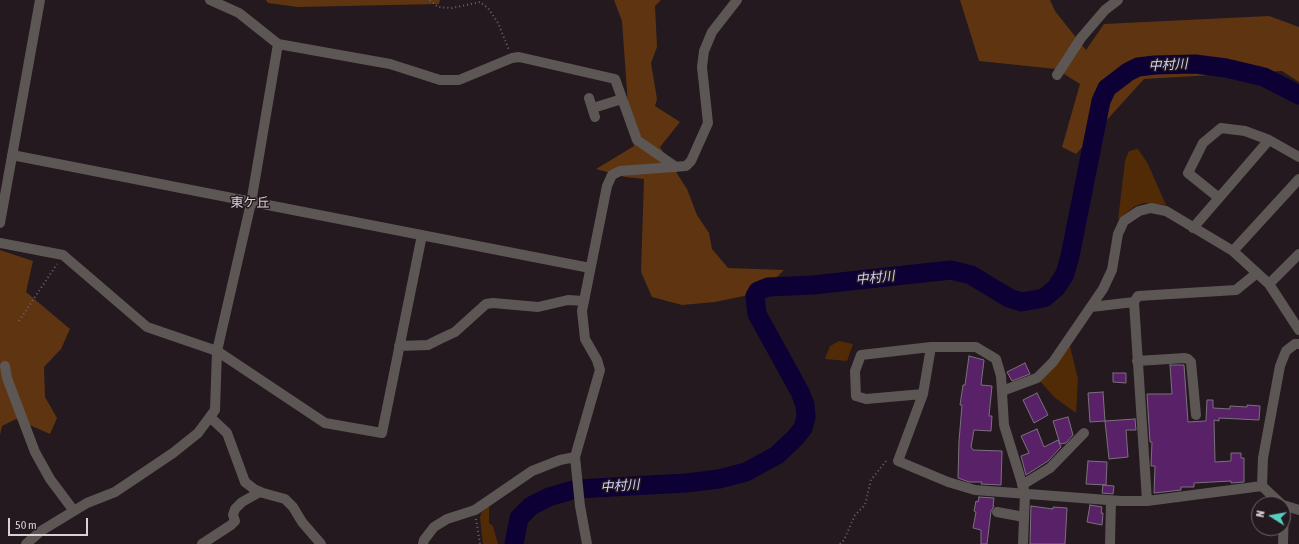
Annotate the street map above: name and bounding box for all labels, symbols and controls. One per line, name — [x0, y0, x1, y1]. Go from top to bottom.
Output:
water label: 中村川 — [1148, 56, 1188, 74]
district label: 東ケ丘 — [231, 195, 269, 211]
water label: 中村川 — [855, 268, 895, 288]
water label: 中村川 — [600, 477, 640, 495]
north arrow — [1251, 496, 1291, 536]
scale bar — [10, 510, 90, 536]
text: N — [1254, 510, 1267, 518]
text: 50 m — [15, 518, 37, 532]

